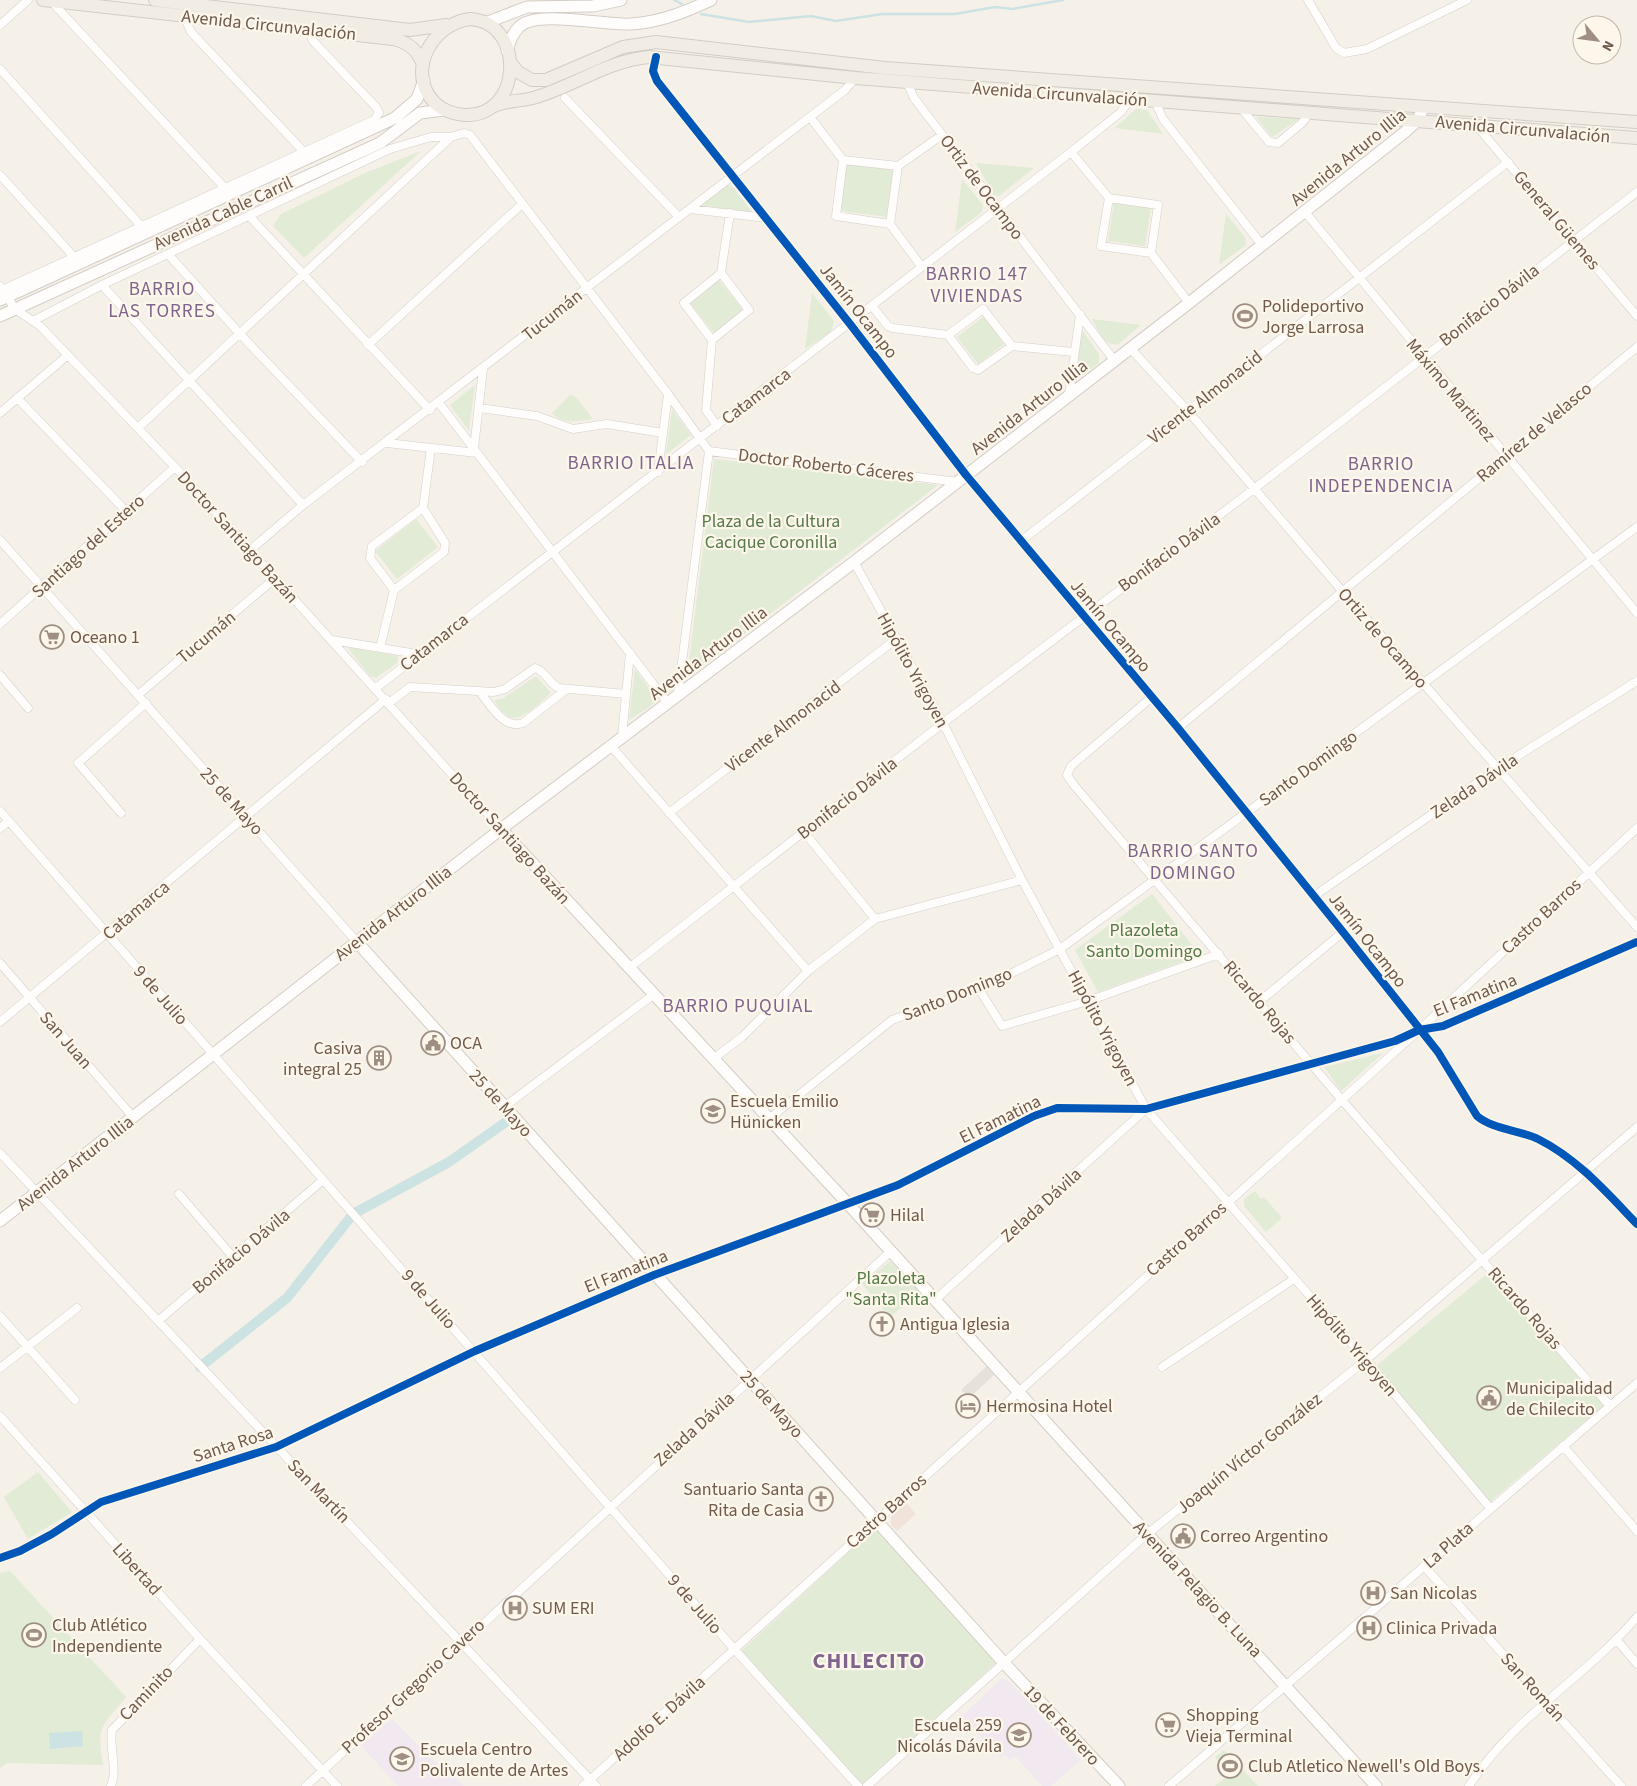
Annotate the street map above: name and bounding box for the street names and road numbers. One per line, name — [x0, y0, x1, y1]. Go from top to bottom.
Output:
street label: Avenida Circunvalación — [180, 4, 358, 47]
street label: Avenida Circunvalación — [972, 76, 1148, 113]
street label: Avenida Arturo Illia — [1285, 103, 1412, 212]
street label: Avenida Circunvalación — [1434, 109, 1611, 150]
street label: Ortiz de Ocampo — [934, 129, 1030, 245]
street label: General Güemes — [1507, 165, 1606, 276]
street label: Avenida Cable Carril — [149, 170, 297, 257]
street label: Bonifacio Dávila — [1434, 258, 1545, 353]
street label: Jamín Ocampo — [814, 259, 904, 364]
street label: Tucumán — [517, 284, 588, 347]
street label: Máximo Martinez — [1400, 333, 1502, 448]
street label: Vicente Almonacid — [1143, 345, 1268, 450]
street label: Avenida Arturo Illia — [965, 354, 1093, 461]
street label: Catamarca — [716, 362, 796, 431]
street label: Ramírez de Velasco — [1471, 377, 1598, 488]
street label: Doctor Roberto Cáceres — [737, 442, 915, 489]
street label: Doctor Santiago Bazán — [171, 466, 304, 609]
street label: Santiago del Estero — [26, 489, 150, 604]
street label: Bonifacio Dávila — [1113, 507, 1226, 598]
street label: Jamín Ocampo — [1064, 575, 1157, 678]
street label: Ortiz de Ocampo — [1332, 583, 1433, 694]
street label: Avenida Arturo Illia — [644, 601, 773, 706]
street label: Tucumán — [171, 605, 241, 670]
street label: Catamarca — [395, 608, 474, 677]
street label: Hipólito Yrigoyen — [871, 608, 955, 732]
street label: Vicente Almonacid — [720, 675, 846, 778]
street label: Santo Domingo — [1254, 724, 1363, 813]
street label: Zelada Dávila — [1425, 748, 1523, 825]
street label: Bonifacio Dávila — [792, 751, 903, 846]
street label: 25 de Mayo — [194, 762, 269, 841]
street label: Doctor Santiago Bazán — [443, 767, 576, 910]
street label: Avenida Arturo Illia — [329, 860, 457, 967]
street label: Castro Barros — [1496, 873, 1587, 960]
street label: Catamarca — [97, 875, 175, 946]
street label: Jamín Ocampo — [1323, 888, 1413, 993]
street label: Ricardo Rojas — [1217, 955, 1302, 1049]
street label: 9 de Julio — [127, 960, 194, 1031]
street label: Santo Domingo — [899, 961, 1016, 1028]
street label: Hipólito Yrigoyen — [1061, 966, 1144, 1091]
street label: El Famatina — [1430, 967, 1521, 1024]
street label: San Juan — [33, 1006, 98, 1075]
street label: 25 de Mayo — [463, 1064, 538, 1143]
street label: El Famatina — [955, 1089, 1045, 1150]
street label: Avenida Arturo Illia — [11, 1110, 139, 1217]
street label: Zelada Dávila — [995, 1162, 1087, 1249]
street label: Castro Barros — [1140, 1196, 1232, 1283]
street label: Bonifacio Dávila — [187, 1203, 296, 1300]
street label: El Famatina — [581, 1243, 672, 1300]
street label: Ricardo Rojas — [1482, 1262, 1568, 1355]
street label: 9 de Julio — [395, 1264, 462, 1335]
street label: Hipólito Yrigoyen — [1300, 1289, 1403, 1402]
street label: 25 de Mayo — [734, 1365, 809, 1444]
street label: Zelada Dávila — [648, 1386, 740, 1473]
street label: Joaquín Víctor González — [1171, 1387, 1328, 1520]
street label: Santa Rosa — [190, 1420, 277, 1469]
street label: San Martín — [282, 1454, 356, 1529]
street label: Castro Barros — [840, 1468, 932, 1555]
street label: Avenida Pelagio B. Luna — [1127, 1515, 1268, 1663]
street label: La Plata — [1418, 1516, 1479, 1574]
street label: Libertad — [106, 1538, 167, 1601]
street label: 9 de Julio — [661, 1569, 728, 1640]
street label: Profesor Gregorio Cavero — [336, 1613, 491, 1760]
street label: San Román — [1495, 1647, 1571, 1728]
street label: Caminito — [114, 1660, 179, 1727]
street label: Adolfo E. Dávila — [608, 1670, 711, 1767]
street label: 19 de Febrero — [1018, 1679, 1106, 1771]

